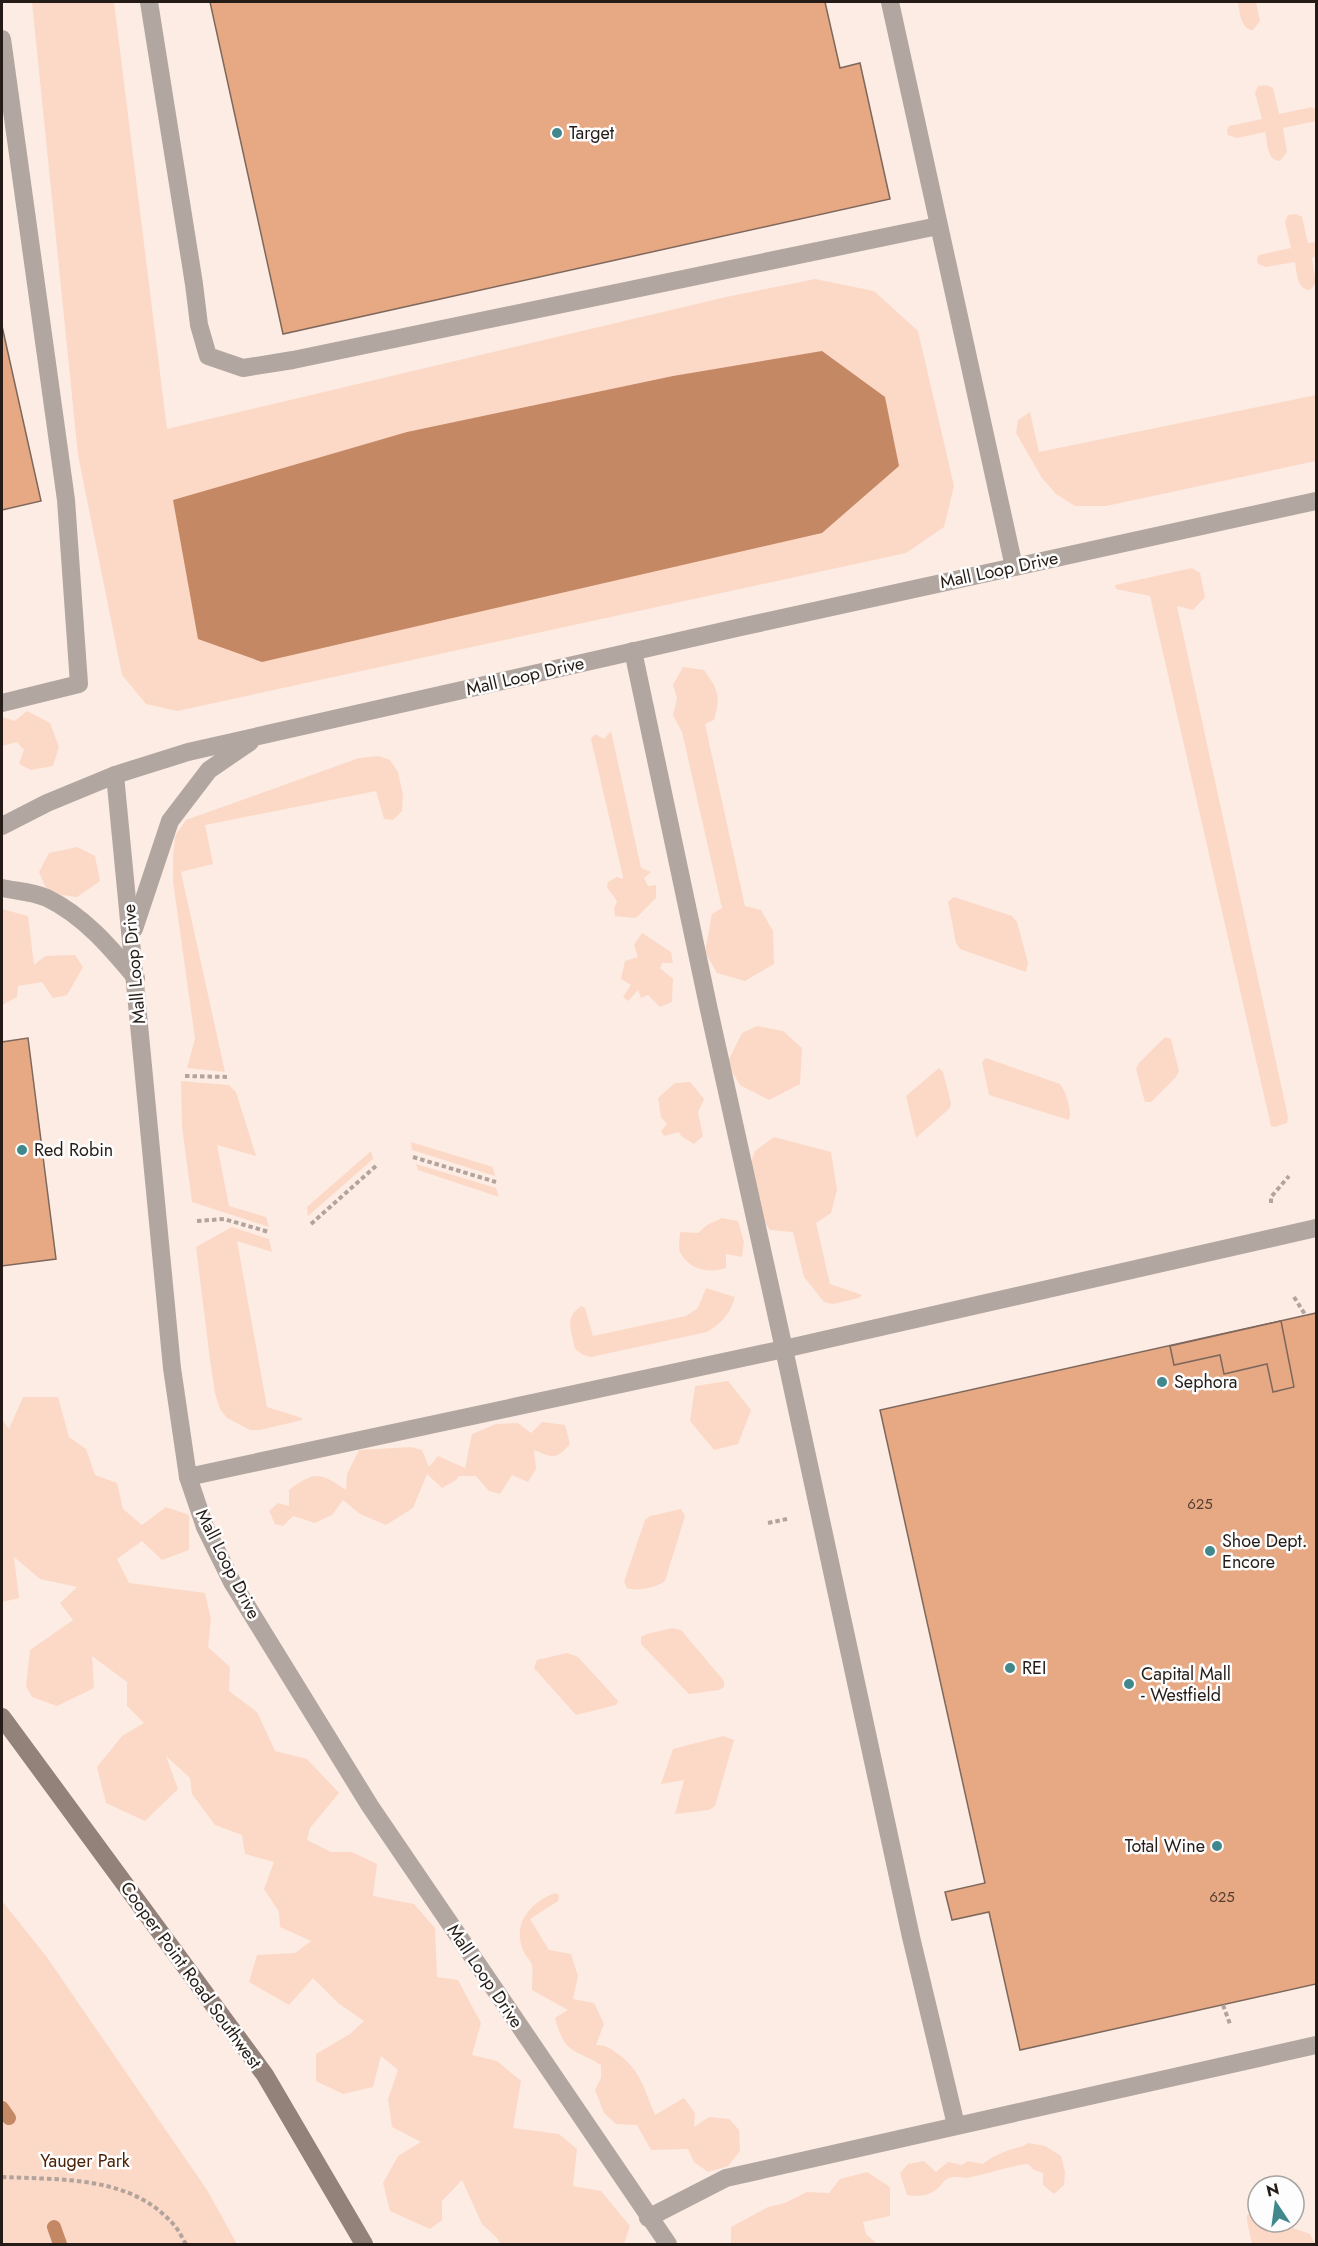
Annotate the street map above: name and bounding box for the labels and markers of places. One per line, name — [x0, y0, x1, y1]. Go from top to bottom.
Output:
place label: Target — [569, 120, 615, 146]
marker: Target — [550, 126, 564, 140]
place label: Red Robin — [34, 1137, 113, 1163]
marker: Red Robin — [15, 1143, 29, 1157]
place label: Sephora — [1174, 1369, 1238, 1395]
marker: Sephora — [1155, 1375, 1169, 1389]
place label: Shoe Dept. Encore — [1222, 1528, 1307, 1575]
marker: Shoe Dept. Encore — [1203, 1544, 1217, 1558]
place label: REI — [1022, 1655, 1046, 1681]
marker: REI — [1003, 1661, 1017, 1675]
place label: Capital Mall - Westfield — [1141, 1661, 1231, 1708]
marker: Capital Mall - Westfield — [1122, 1677, 1136, 1691]
place label: Total Wine — [1125, 1833, 1205, 1859]
marker: Total Wine — [1210, 1839, 1224, 1853]

